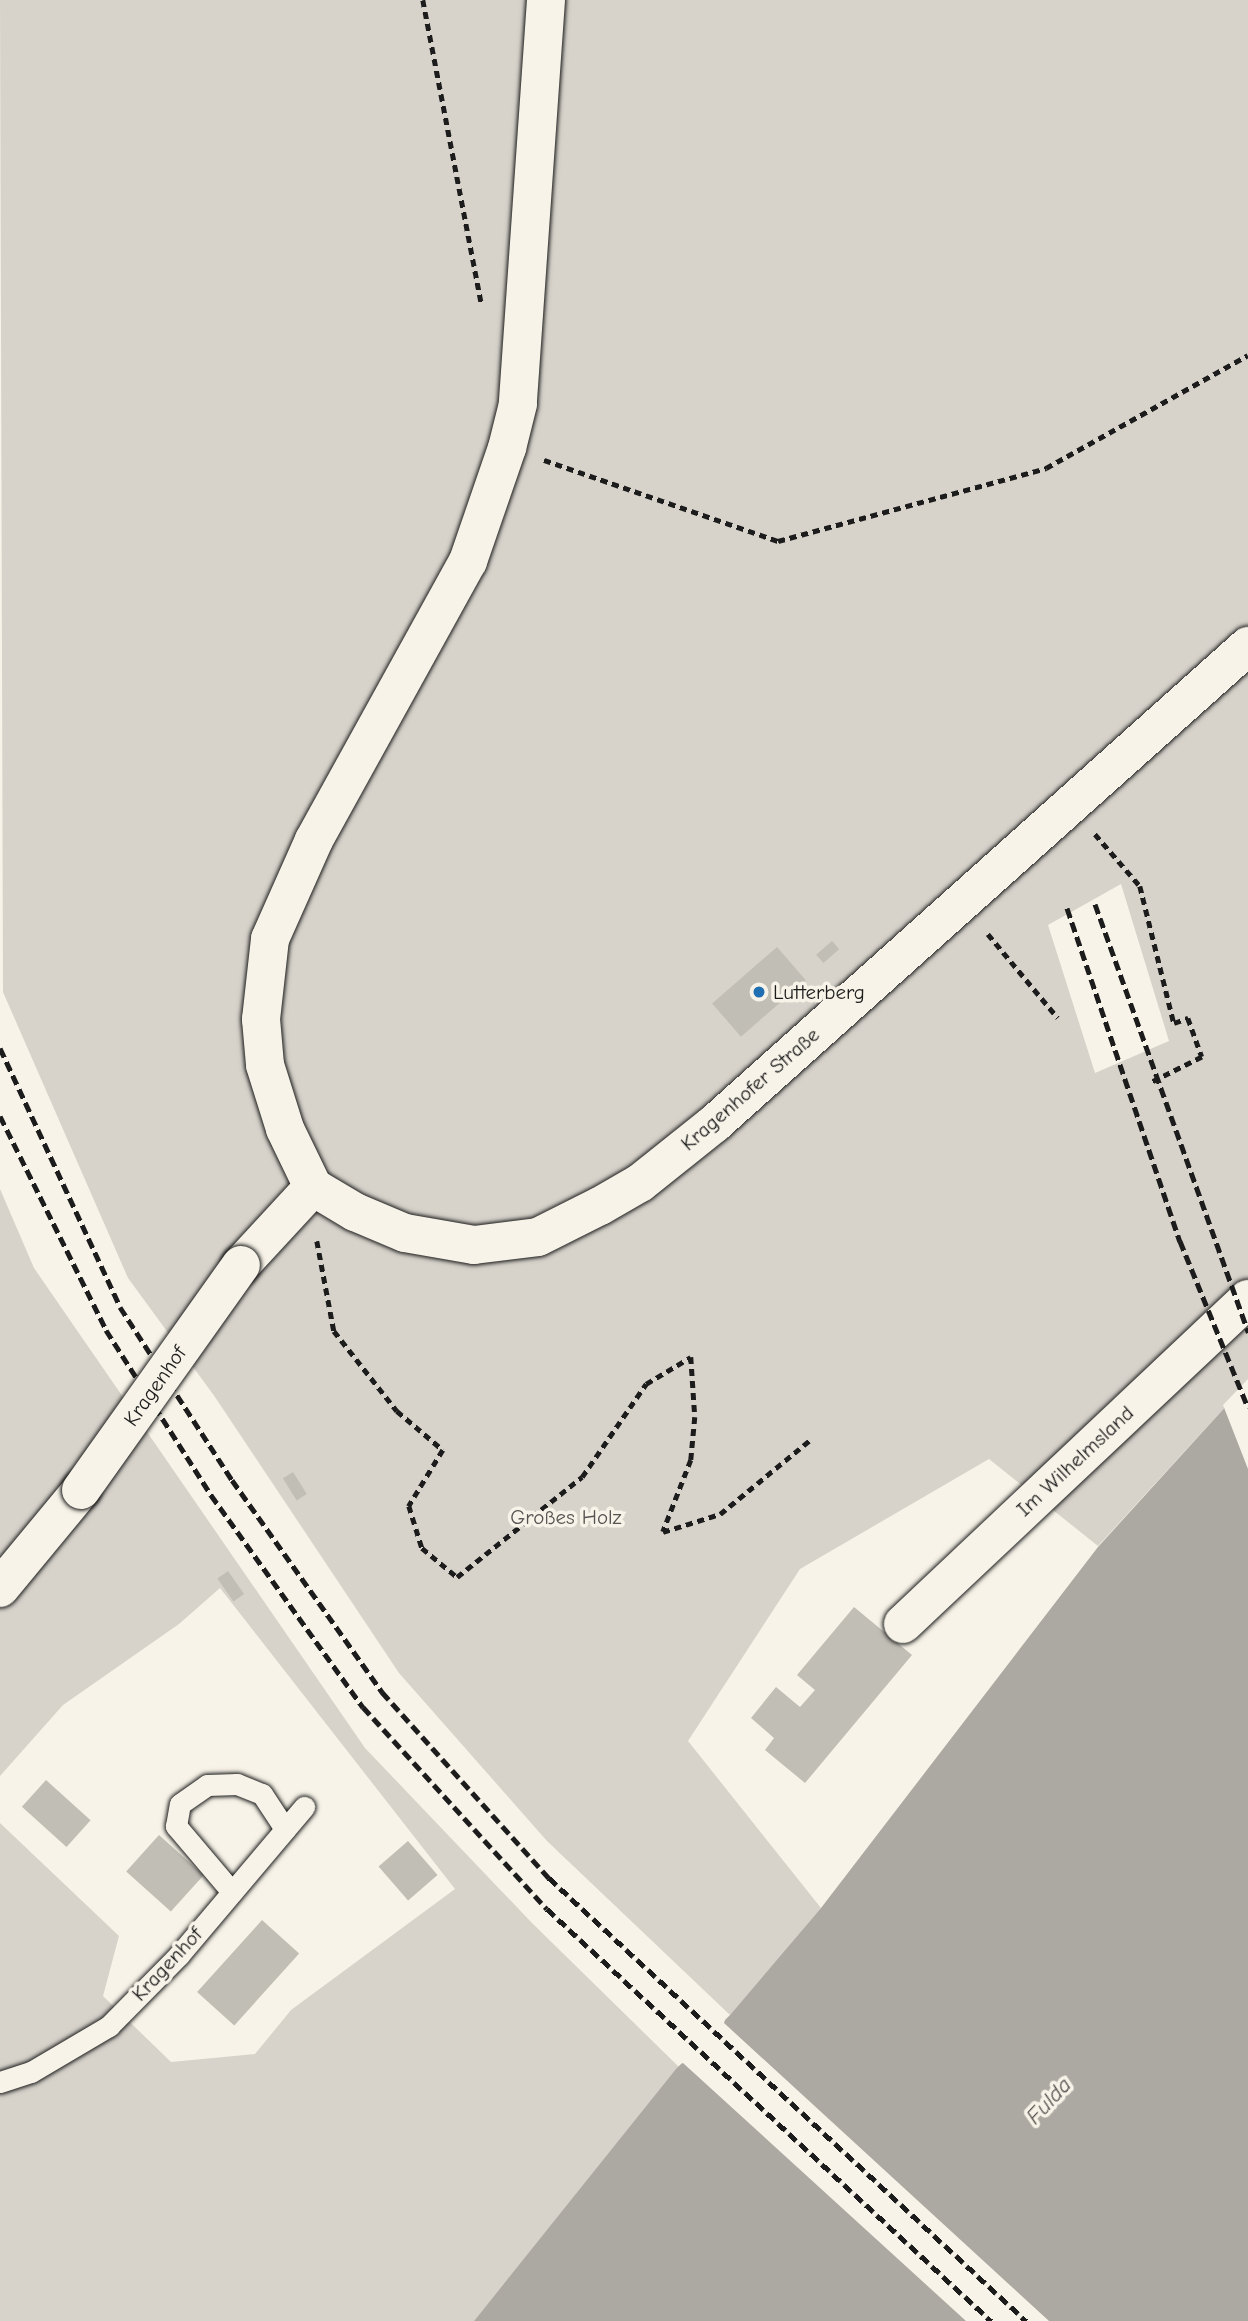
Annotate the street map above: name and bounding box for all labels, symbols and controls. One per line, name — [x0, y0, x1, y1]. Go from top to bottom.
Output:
place label: Lutterberg — [773, 979, 865, 1005]
marker: Lutterberg — [751, 984, 767, 1000]
street label: Kragenhofer Straße — [676, 1022, 824, 1156]
street label: Kragenhof — [118, 1341, 192, 1431]
street label: Im Wilhelmsland — [1011, 1400, 1139, 1522]
park label: Großes Holz — [510, 1504, 622, 1530]
street label: Kragenhof — [126, 1922, 208, 2006]
water label: Fulda — [1020, 2072, 1078, 2130]

